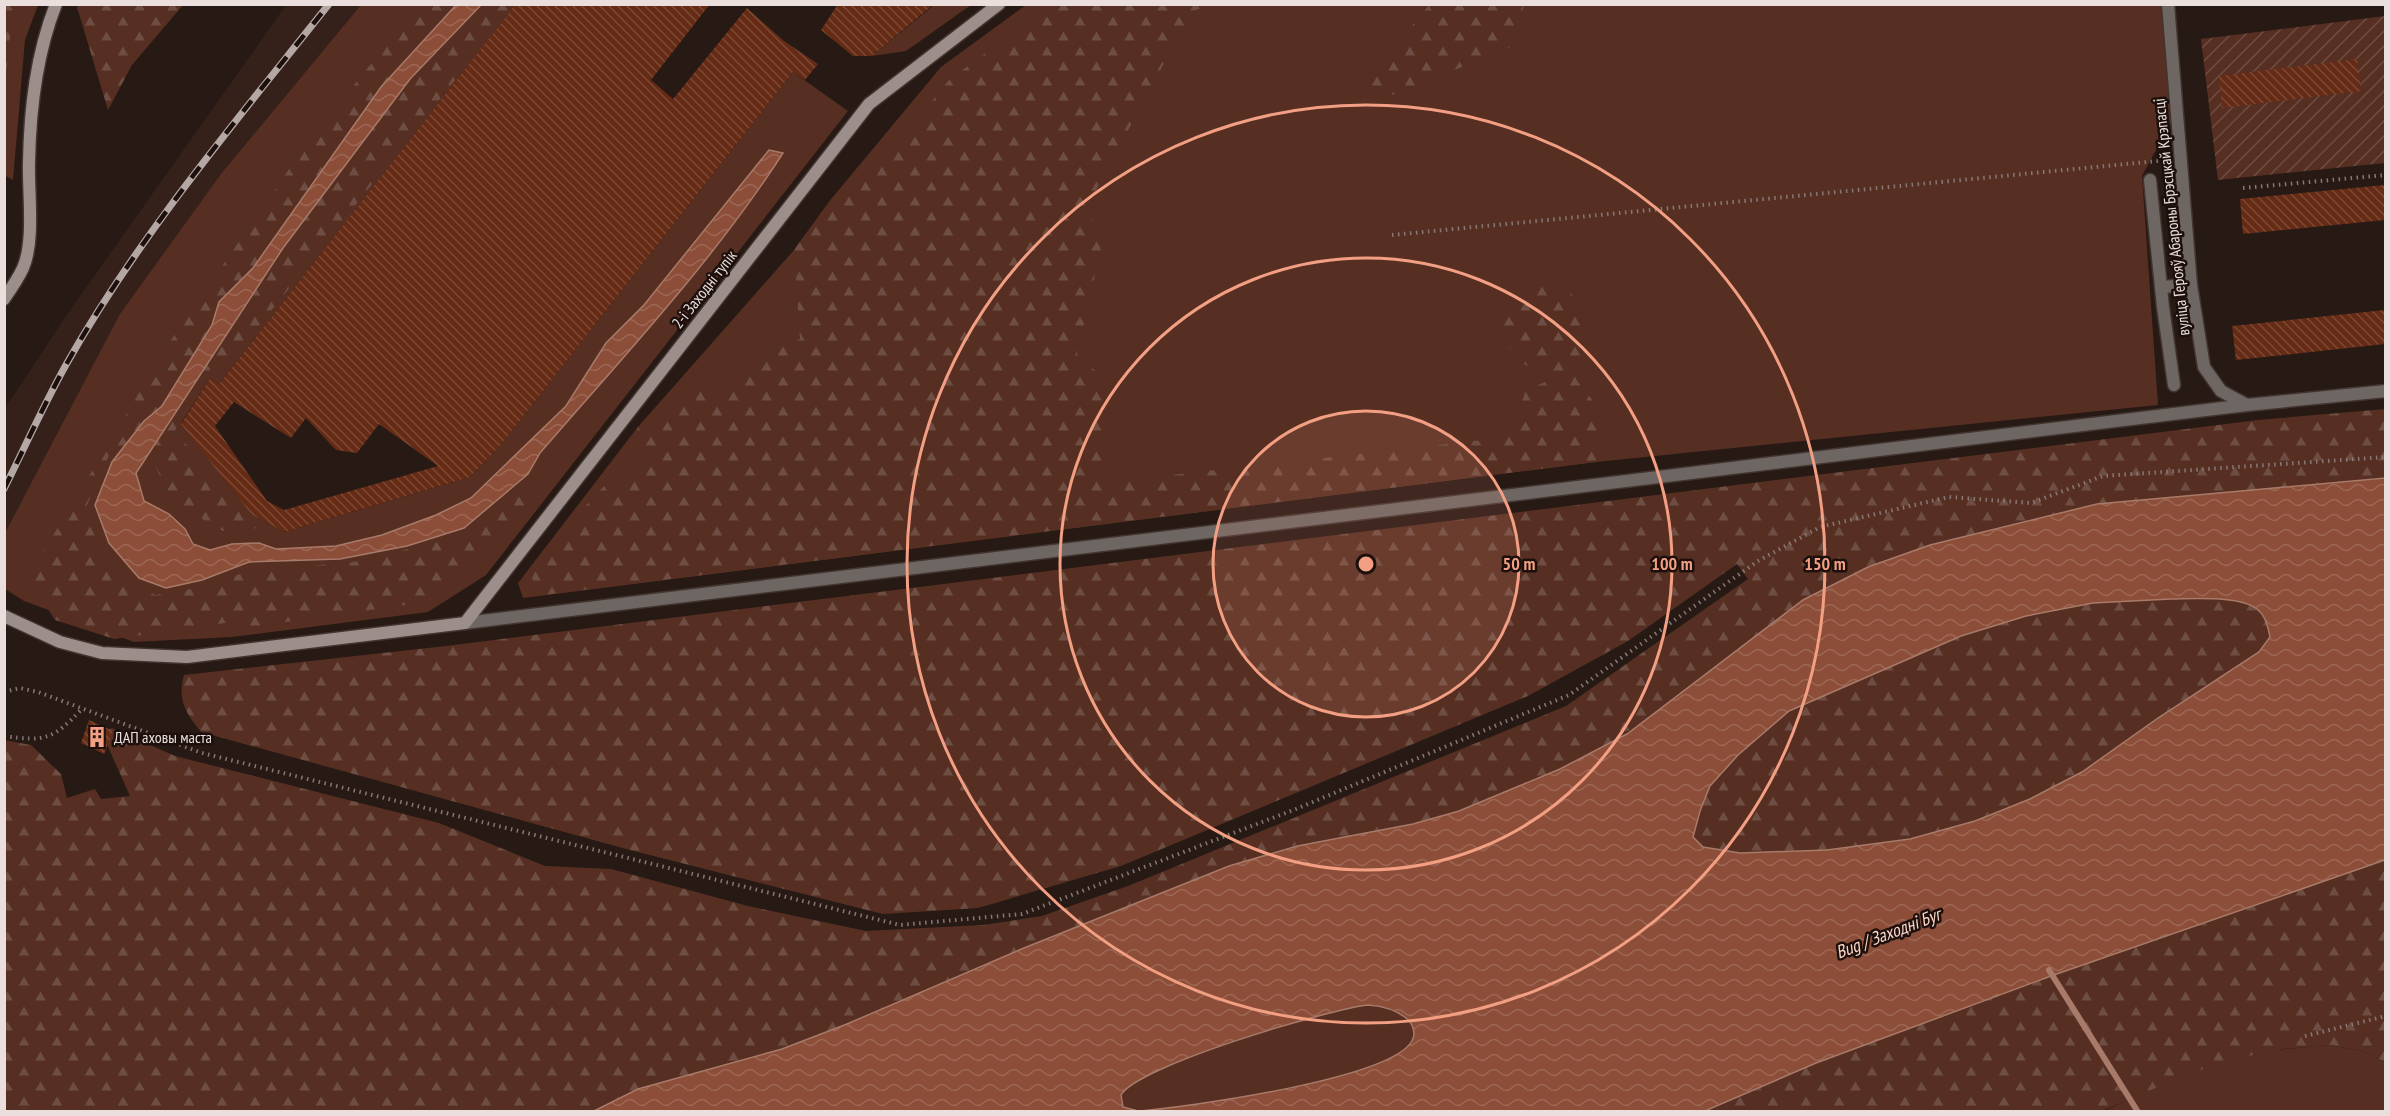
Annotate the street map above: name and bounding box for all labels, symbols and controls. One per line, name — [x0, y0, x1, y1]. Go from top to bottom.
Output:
street label: вуліца Герояў Абароны Брэсцкай Крэпасці — [2149, 97, 2193, 337]
street label: 2-і Заходні тупік — [667, 245, 741, 332]
text: 50 m — [1503, 552, 1535, 575]
text: 100 m — [1651, 552, 1693, 575]
text: 150 m — [1804, 552, 1846, 575]
centre of rings — [1356, 554, 1376, 574]
building icon: ДАП аховы маста — [85, 725, 109, 749]
place label: ДАП аховы маста — [114, 727, 212, 747]
water label: Bug / Заходні Буг — [1832, 902, 1946, 964]

